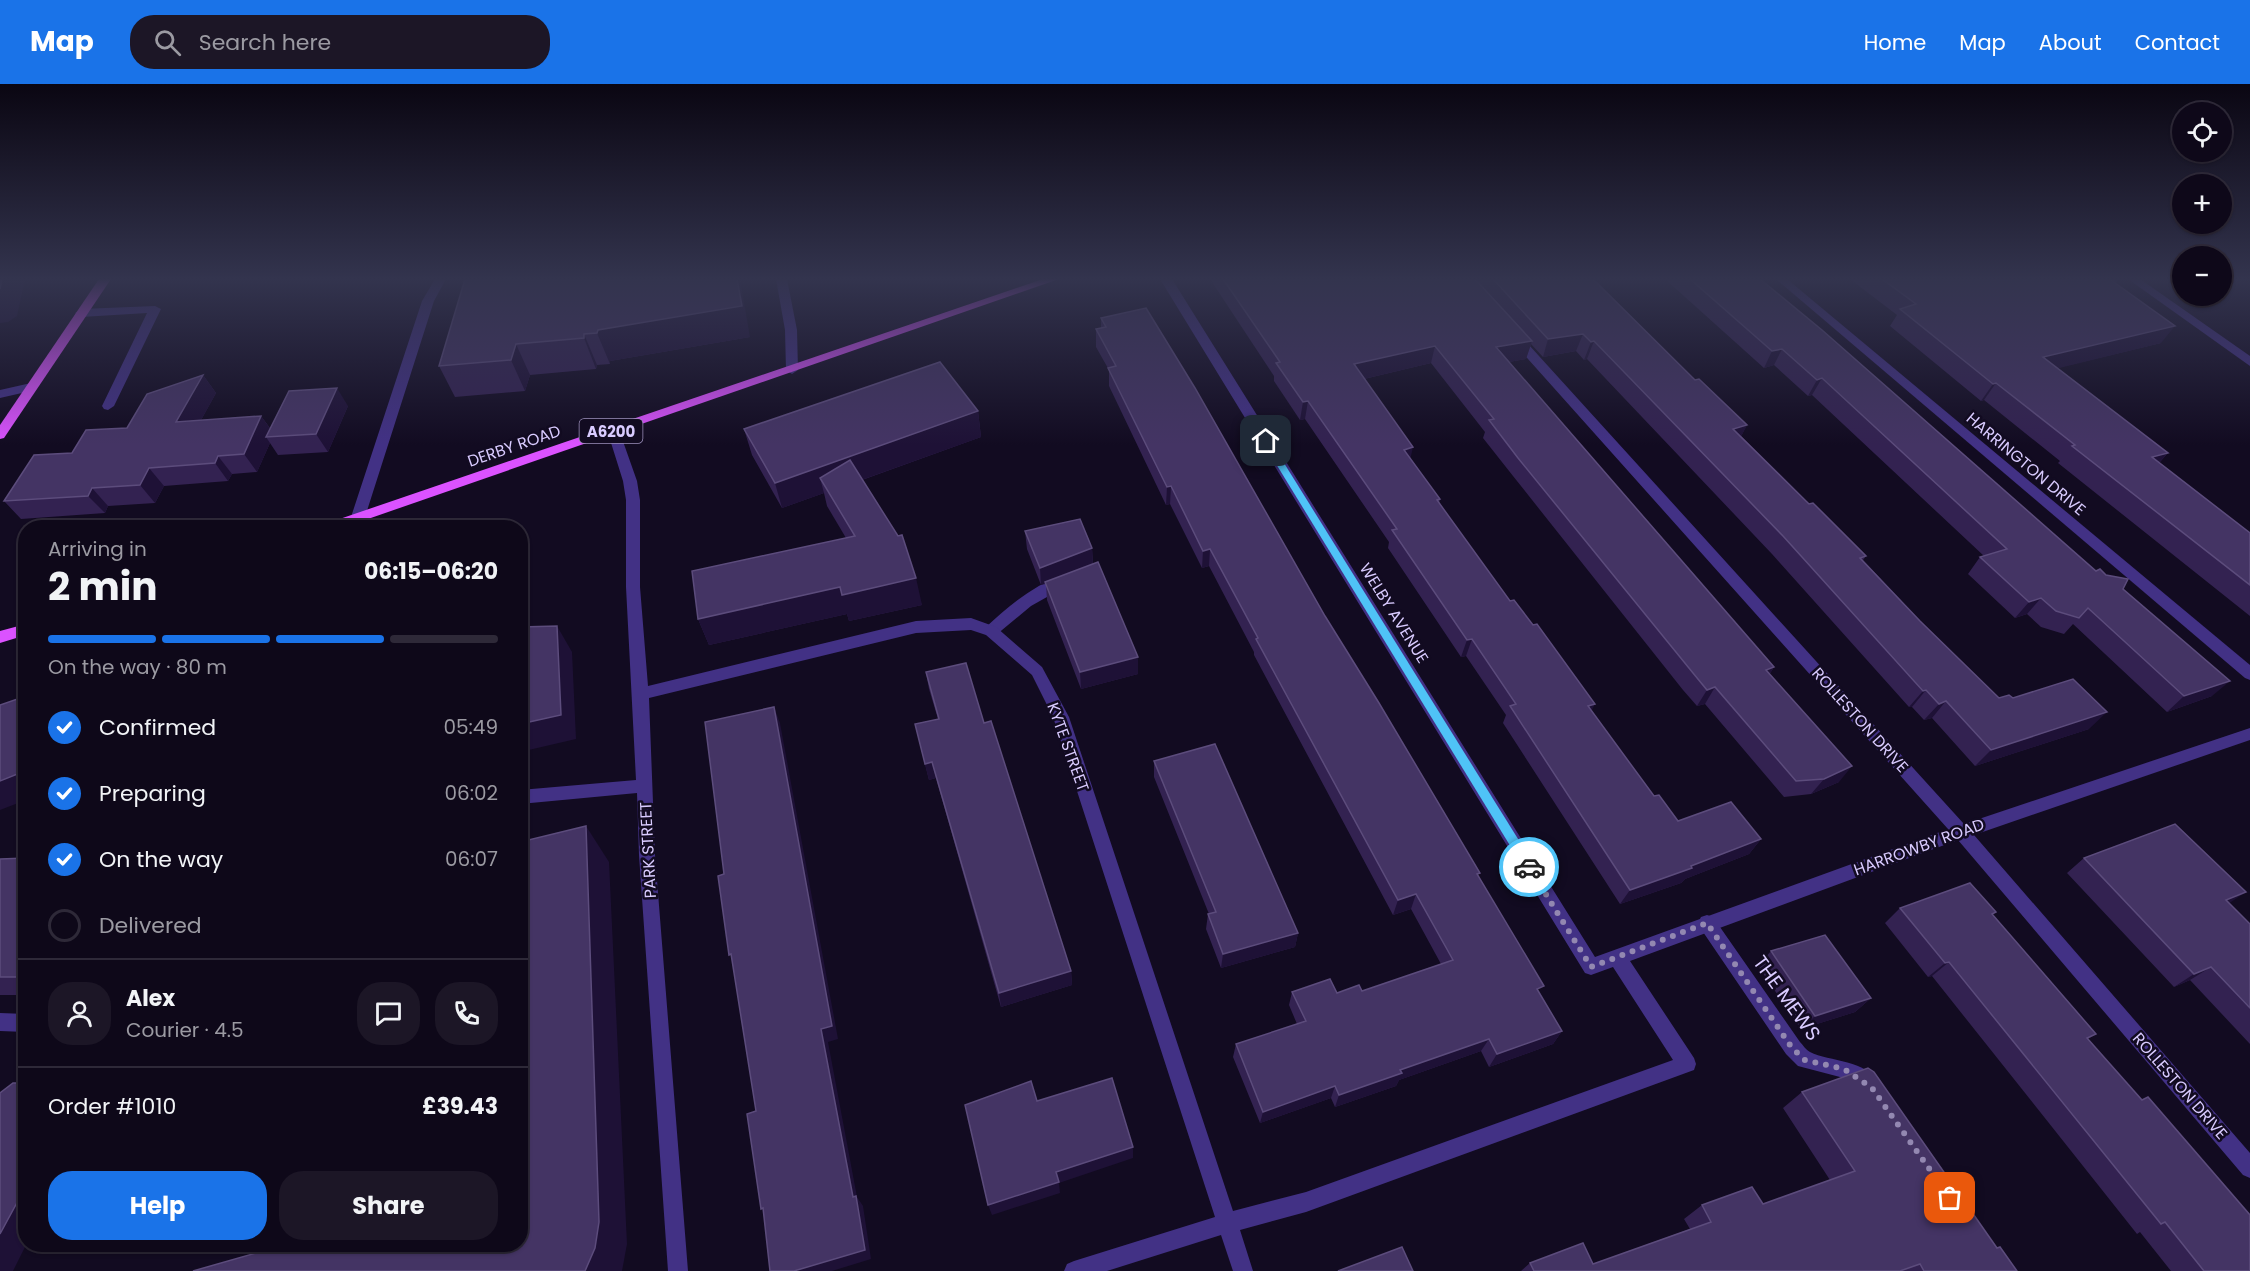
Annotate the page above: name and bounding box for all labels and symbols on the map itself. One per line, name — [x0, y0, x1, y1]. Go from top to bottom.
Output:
street label: HARRINGTON DRIVE — [1961, 407, 2091, 521]
pin — [1240, 415, 1291, 466]
street label: DERBY ROAD — [464, 419, 564, 473]
road number: A6200 — [580, 419, 642, 443]
street label: WELBY AVENUE — [1354, 558, 1434, 668]
street label: ROLLESTON DRIVE — [1806, 662, 1914, 778]
street label: KYTE STREET — [1041, 699, 1095, 795]
street label: PARK STREET — [634, 801, 662, 899]
street label: HARROWBY ROAD — [1851, 813, 1987, 881]
courier — [1499, 837, 1559, 897]
street label: THE MEWS — [1747, 950, 1827, 1046]
street label: ROLLESTON DRIVE — [2127, 1028, 2233, 1144]
pin — [1924, 1172, 1975, 1223]

